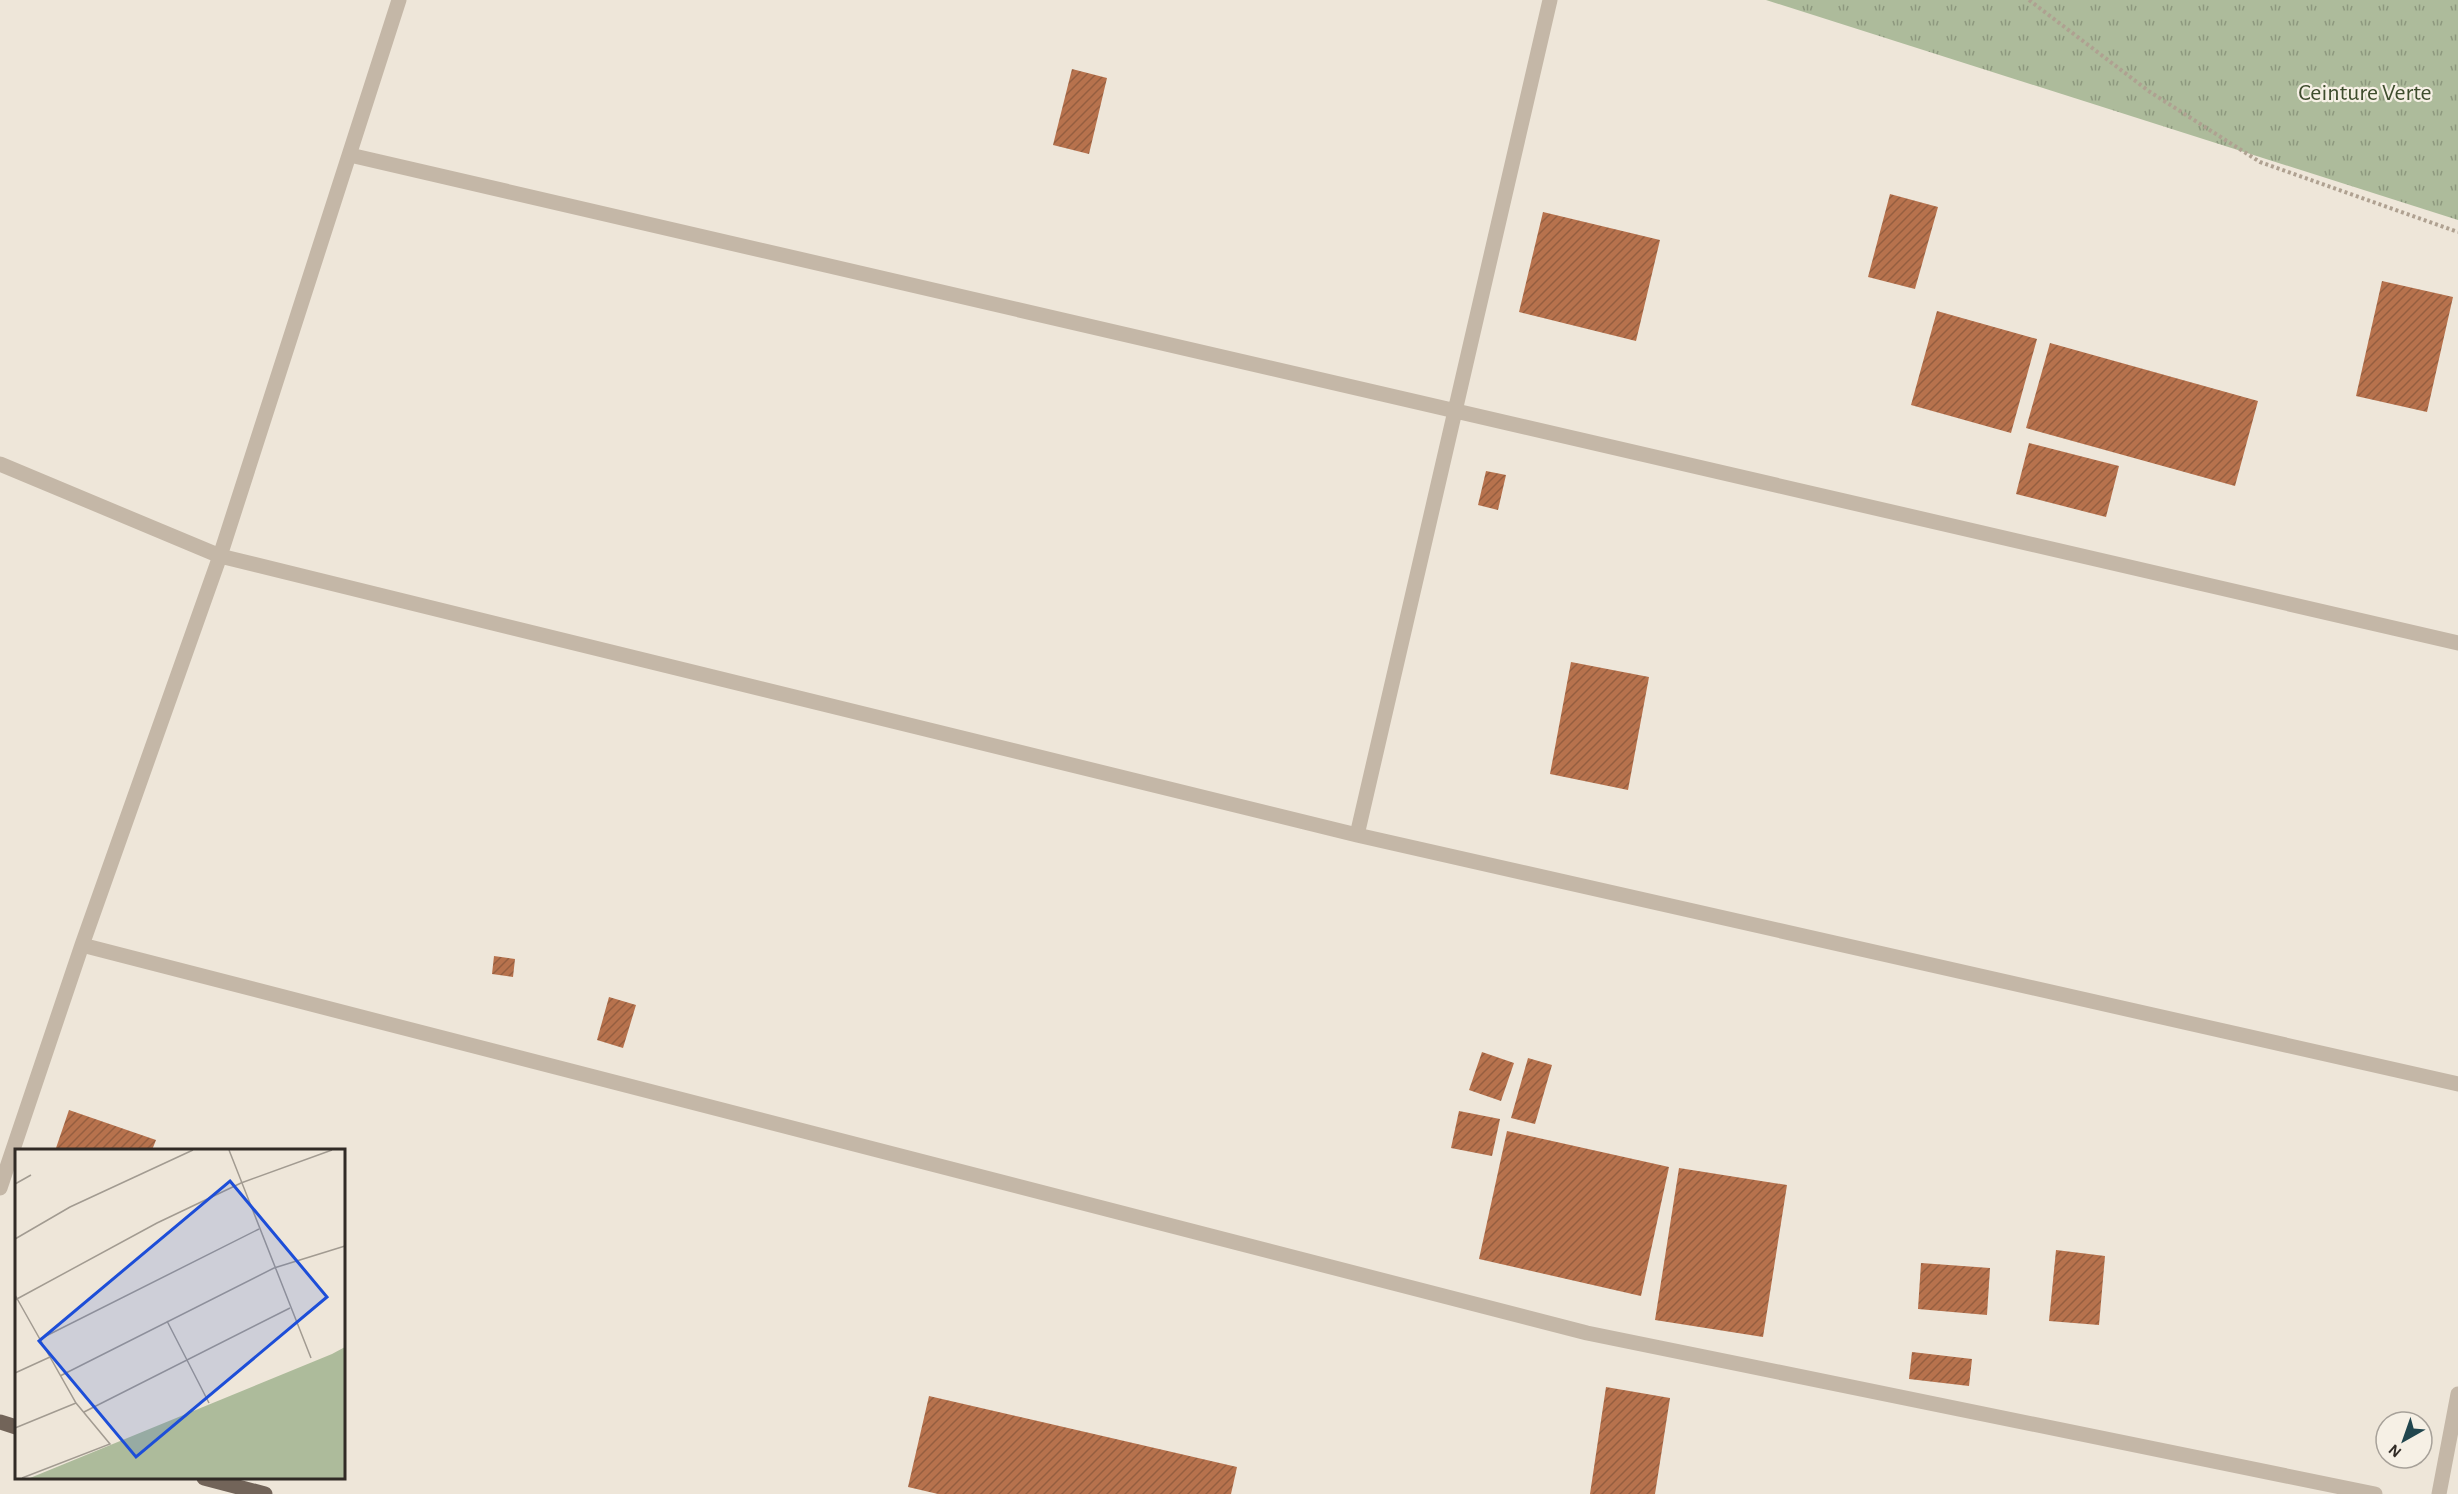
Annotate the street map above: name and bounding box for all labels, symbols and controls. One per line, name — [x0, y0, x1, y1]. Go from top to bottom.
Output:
park label: Ceinture Verte — [2298, 81, 2432, 105]
inset map — [15, 1149, 345, 1479]
north arrow — [2374, 1410, 2434, 1470]
text: N — [2386, 1441, 2404, 1460]

